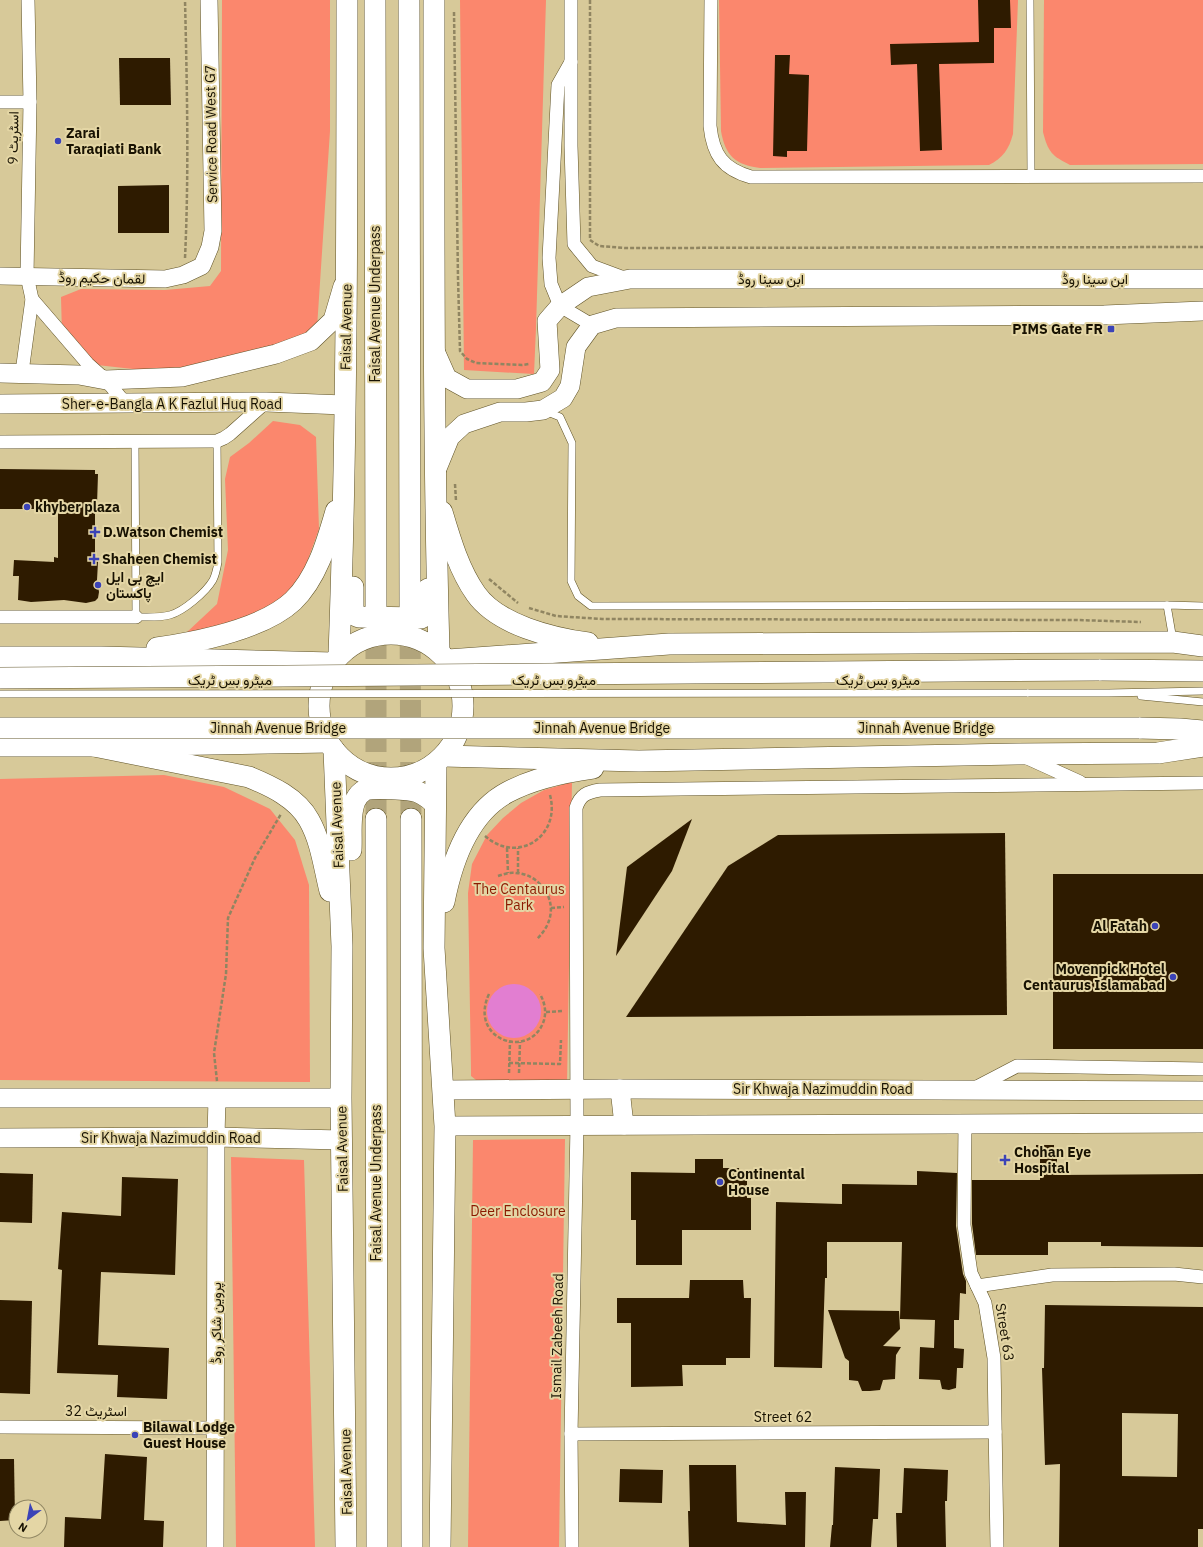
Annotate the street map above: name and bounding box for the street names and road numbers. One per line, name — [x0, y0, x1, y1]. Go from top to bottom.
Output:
street label: Service Road West G7 — [201, 65, 221, 203]
street label: اسٹریٹ 9 — [4, 111, 22, 165]
street label: Faisal Avenue Underpass — [366, 225, 384, 383]
street label: لقمان حکیم روڈ — [58, 268, 146, 288]
street label: ابن سینا روڈ — [738, 270, 804, 288]
street label: ابن سینا روڈ — [1062, 270, 1128, 288]
street label: Faisal Avenue — [336, 283, 356, 370]
street label: Sher-e-Bangla A K Fazlul Huq Road — [62, 395, 282, 413]
street label: میٹرو بس ٹریک — [188, 671, 272, 689]
street label: میٹرو بس ٹریک — [512, 671, 596, 689]
street label: میٹرو بس ٹریک — [836, 671, 920, 689]
street label: Jinnah Avenue Bridge — [210, 719, 346, 737]
street label: Jinnah Avenue Bridge — [534, 719, 670, 737]
street label: Jinnah Avenue Bridge — [858, 719, 994, 737]
street label: Faisal Avenue — [326, 781, 348, 868]
street label: Sir Khwaja Nazimuddin Road — [733, 1080, 913, 1098]
street label: Faisal Avenue Underpass — [367, 1104, 385, 1262]
street label: Faisal Avenue — [332, 1105, 352, 1192]
street label: Sir Khwaja Nazimuddin Road — [81, 1129, 261, 1147]
street label: Ismail Zabeeh Road — [547, 1273, 567, 1399]
street label: پروین شاکر روڈ — [207, 1282, 226, 1364]
street label: Street 63 — [992, 1302, 1018, 1362]
street label: اسٹریٹ 32 — [65, 1402, 127, 1420]
street label: Street 62 — [754, 1408, 812, 1426]
street label: Faisal Avenue — [336, 1428, 356, 1515]

